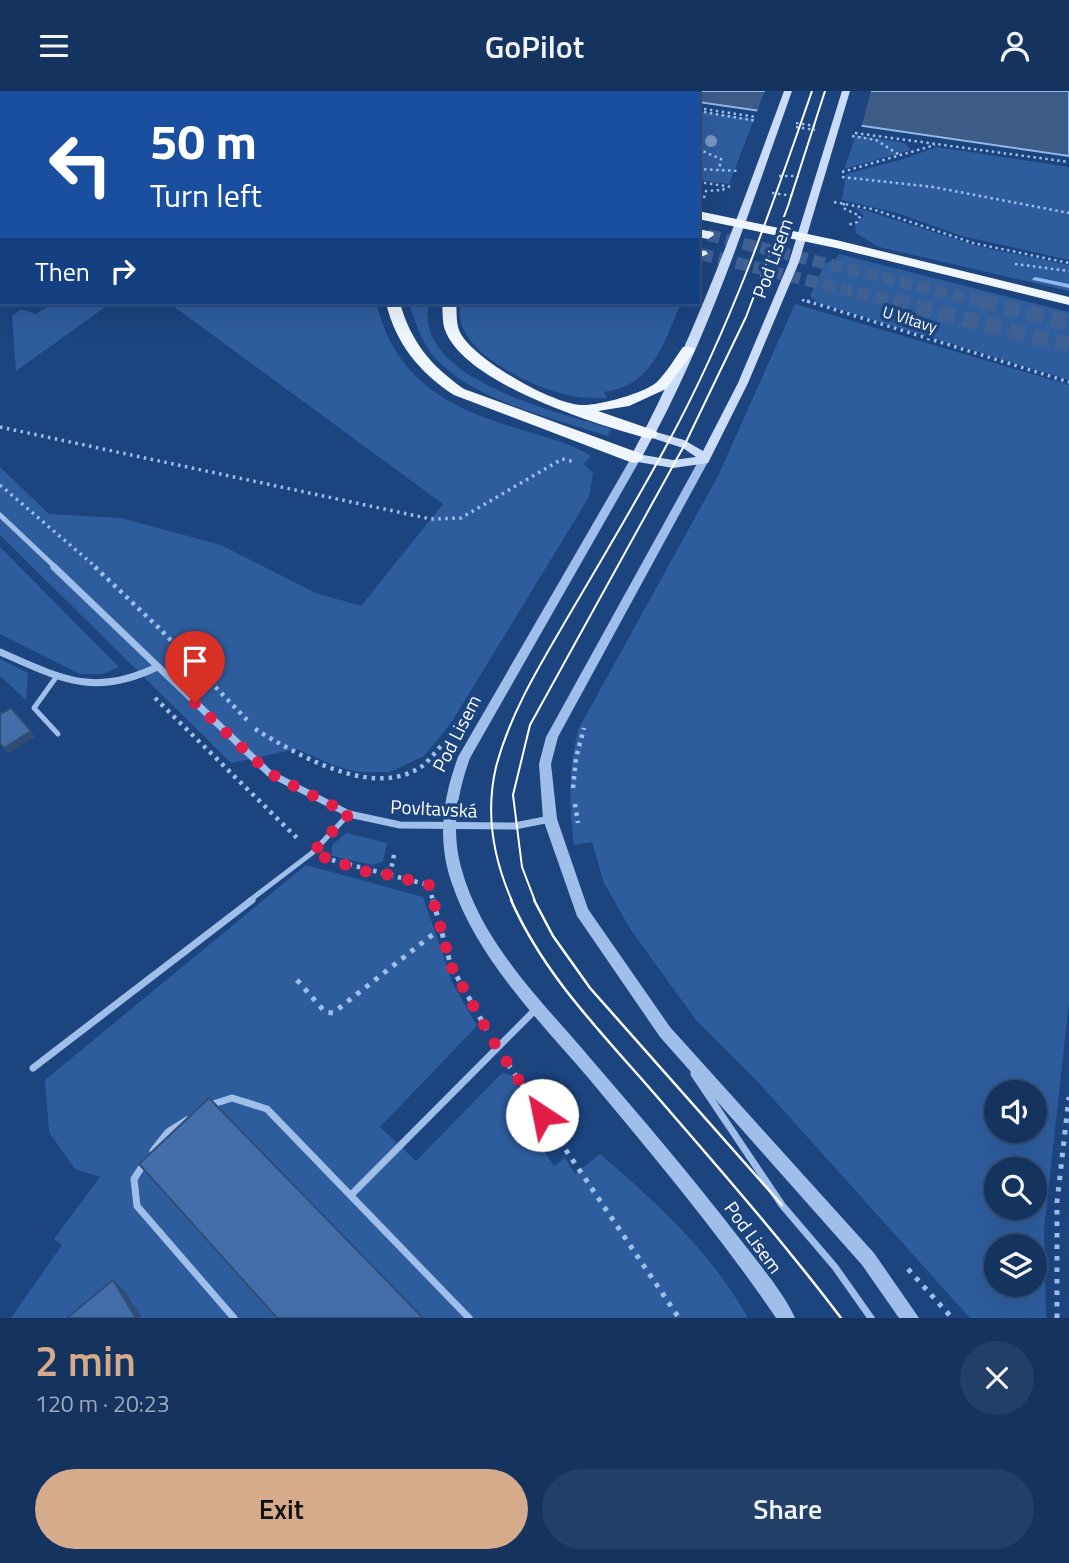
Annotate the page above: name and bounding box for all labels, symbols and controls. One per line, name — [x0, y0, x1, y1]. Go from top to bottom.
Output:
text: GoPilot — [485, 22, 584, 70]
icon: menu — [35, 27, 73, 65]
icon: person — [996, 27, 1034, 65]
text: 50 m — [150, 103, 257, 178]
icon: left — [35, 119, 126, 210]
text: Turn left — [150, 171, 262, 219]
street label: Pod Lisem — [744, 214, 800, 302]
text: Then — [35, 252, 90, 291]
icon: right — [104, 252, 142, 290]
street label: U Vltavy — [880, 299, 940, 339]
pin — [165, 631, 225, 703]
icon: arrive — [176, 642, 214, 680]
street label: Pod Lisem — [424, 689, 488, 777]
street label: Povltavská — [390, 791, 479, 825]
position arrow — [505, 1078, 579, 1152]
map controls — [984, 1080, 1047, 1297]
button: sound — [984, 1080, 1047, 1143]
button: search — [984, 1157, 1047, 1220]
street label: Pod Lisem — [718, 1195, 790, 1279]
button: layers — [984, 1234, 1047, 1297]
text: 2 min — [35, 1328, 136, 1392]
button: close — [960, 1341, 1034, 1415]
text: 120 m · 20:23 — [35, 1386, 170, 1421]
button: Exit — [35, 1469, 528, 1549]
button: Share — [542, 1469, 1034, 1549]

